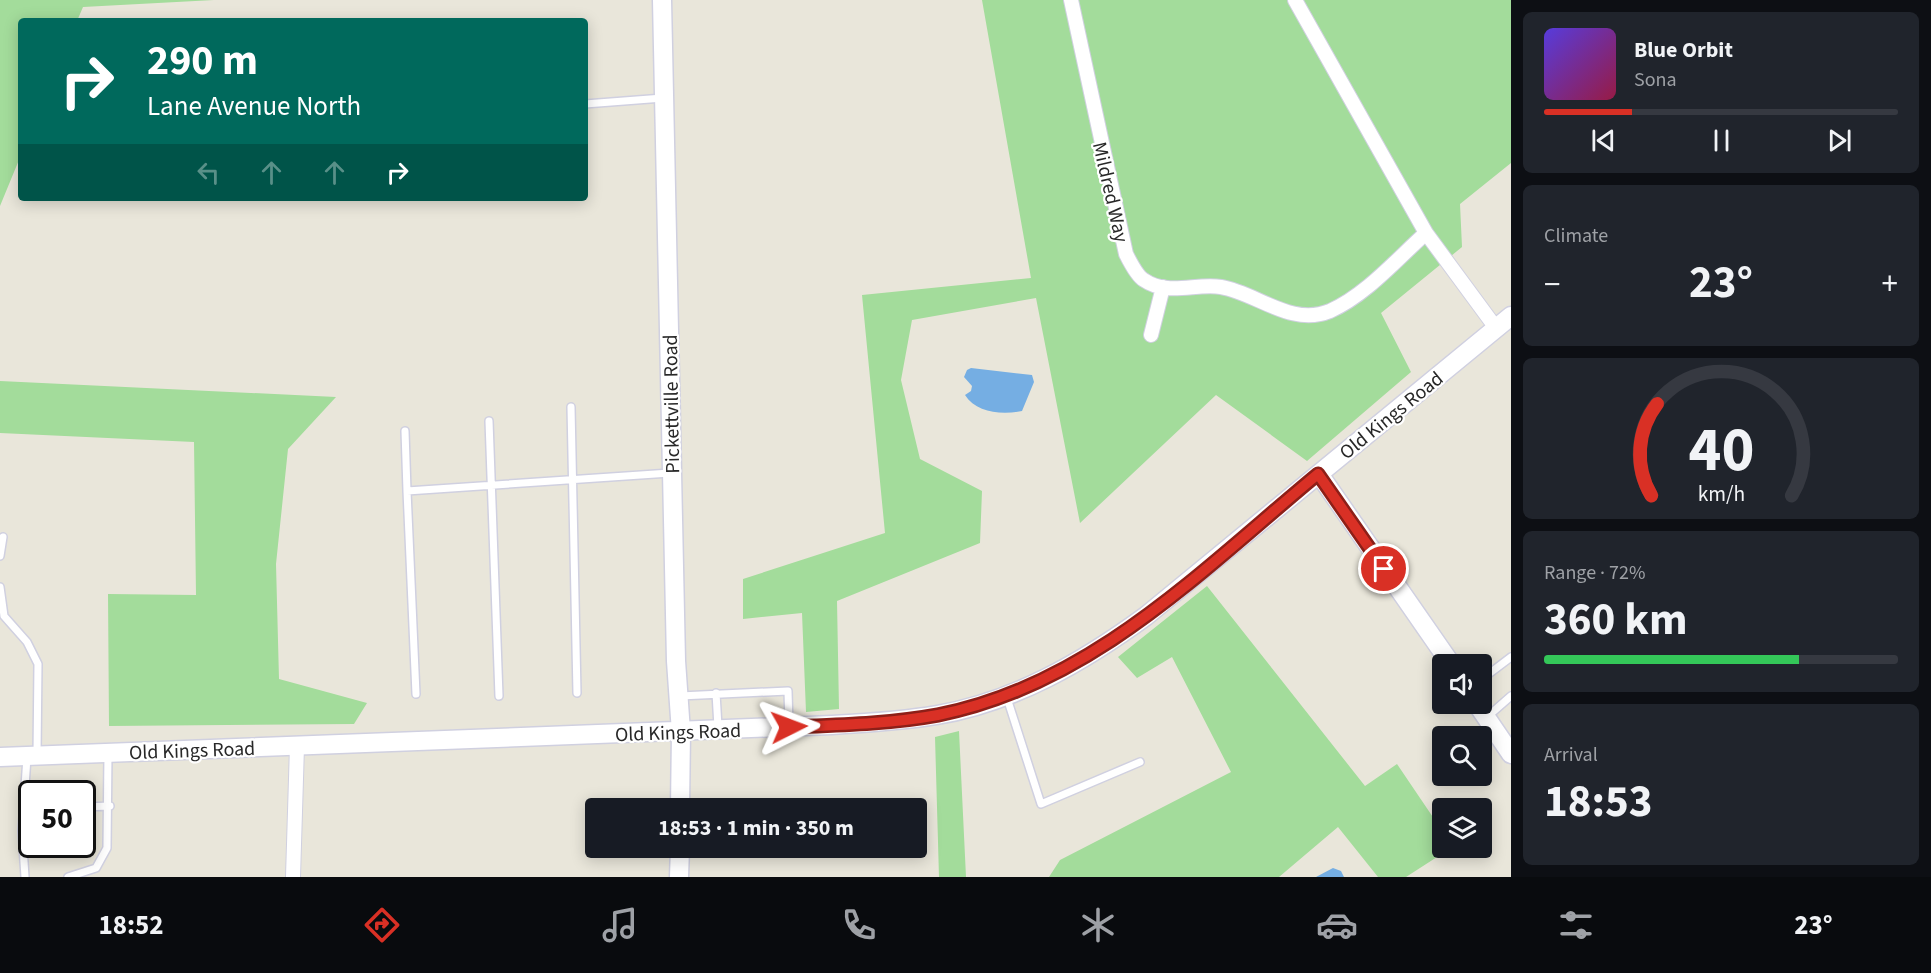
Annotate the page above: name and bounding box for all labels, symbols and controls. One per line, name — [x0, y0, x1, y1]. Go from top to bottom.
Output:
text: 290 m — [147, 31, 258, 91]
text: Blue Orbit — [1634, 34, 1733, 66]
icon: right — [48, 42, 126, 120]
text: Sona — [1634, 66, 1677, 94]
text: Lane Avenue North — [147, 87, 361, 126]
icon: previous — [1587, 124, 1620, 157]
icon: pause — [1705, 124, 1738, 157]
icon: next — [1823, 124, 1856, 157]
street label: Mildred Way — [1085, 139, 1135, 246]
icon: left — [192, 156, 225, 189]
icon: ahead — [255, 156, 288, 189]
icon: ahead — [318, 156, 351, 189]
icon: right — [381, 156, 414, 189]
text: Climate — [1544, 222, 1608, 250]
text: 23° — [1689, 251, 1753, 315]
text: − — [1544, 261, 1560, 308]
text: + — [1882, 261, 1898, 308]
street label: Pickettville Road — [657, 334, 687, 474]
street label: Old Kings Road — [1334, 365, 1450, 466]
text: 40 — [1688, 406, 1754, 495]
text: km/h — [1697, 479, 1745, 510]
pin — [1358, 543, 1409, 594]
icon: arrive — [1367, 552, 1400, 585]
text: Range · 72% — [1544, 559, 1645, 587]
text: 360 km — [1544, 588, 1688, 652]
map controls — [1432, 654, 1492, 858]
button: sound — [1432, 654, 1492, 714]
position arrow — [757, 695, 821, 759]
street label: Old Kings Road — [614, 717, 742, 749]
button: search — [1432, 726, 1492, 786]
street label: Old Kings Road — [128, 735, 256, 767]
text: Arrival — [1544, 741, 1598, 769]
text: 18:53 — [1544, 770, 1653, 834]
speed limit sign: 50 — [18, 780, 96, 858]
button: layers — [1432, 798, 1492, 858]
text: 18:53 · 1 min · 350 m — [658, 812, 854, 844]
icon: directions — [361, 904, 403, 946]
icon: music — [599, 904, 641, 946]
icon: phone — [838, 904, 880, 946]
icon: climate — [1077, 904, 1119, 946]
icon: car — [1316, 904, 1358, 946]
icon: filters — [1555, 904, 1597, 946]
text: 18:52 — [98, 906, 164, 945]
text: 23° — [1794, 906, 1833, 945]

